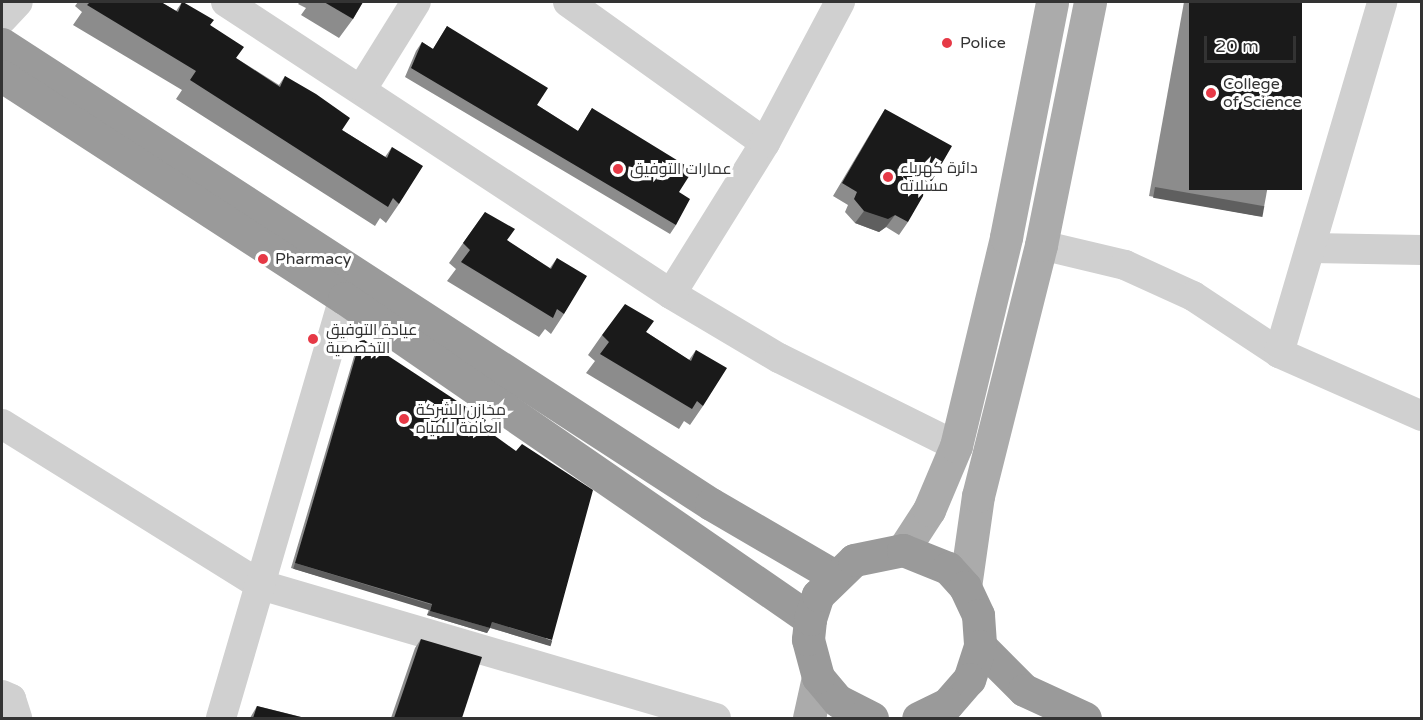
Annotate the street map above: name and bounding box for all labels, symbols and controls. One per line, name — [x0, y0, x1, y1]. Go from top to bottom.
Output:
scale bar — [1207, 24, 1298, 62]
place label: Police — [960, 33, 1006, 53]
marker: Police — [938, 34, 956, 52]
text: 20 m — [1215, 35, 1259, 57]
place label: College of Science — [1223, 74, 1302, 112]
marker: College of Science — [1204, 86, 1218, 100]
place label: دائرة كهرباء مسلاته — [900, 158, 978, 196]
place label: عمارات التوفيق — [630, 159, 732, 179]
marker: عمارات التوفيق — [611, 162, 625, 176]
marker: دائرة كهرباء مسلاته — [881, 170, 895, 184]
place label: Pharmacy — [275, 249, 351, 269]
marker: Pharmacy — [256, 252, 270, 266]
place label: عيادة التوفيق التخصصية — [326, 320, 418, 358]
marker: عيادة التوفيق التخصصية — [304, 330, 322, 348]
place label: مخازن الشركة العامة للمياه — [416, 400, 506, 438]
marker: مخازن الشركة العامة للمياه — [397, 412, 411, 426]

